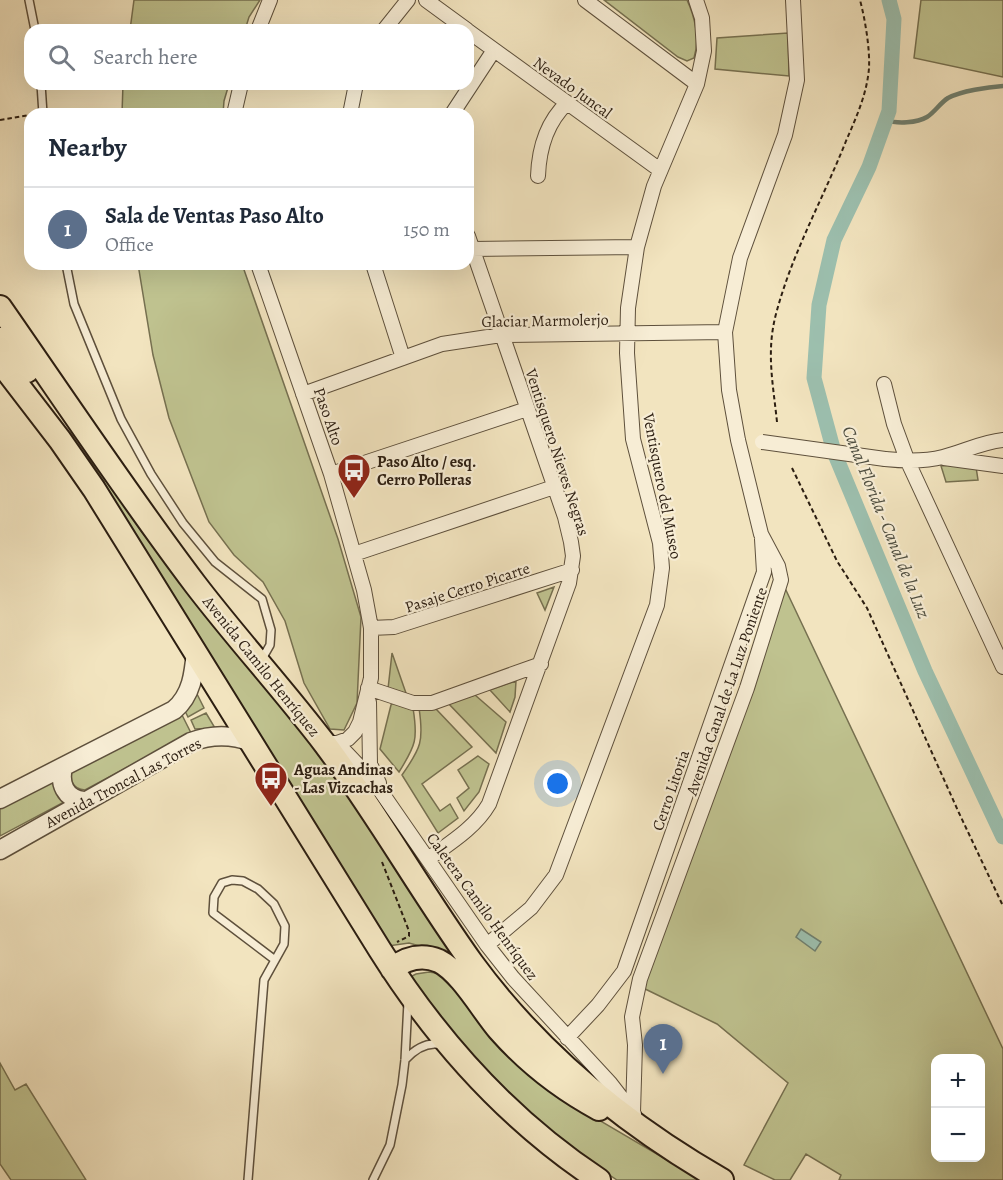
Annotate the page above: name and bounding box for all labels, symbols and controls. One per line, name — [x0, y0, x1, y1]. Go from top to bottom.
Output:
search box — [24, 24, 474, 90]
icon: search — [45, 41, 78, 74]
text: Search here — [93, 42, 198, 72]
street label: Nevado Juncal — [529, 52, 616, 124]
text: Nearby — [48, 130, 127, 165]
text: Sala de Ventas Paso Alto — [105, 201, 324, 231]
text: 1 — [64, 216, 71, 243]
text: 150 m — [403, 216, 450, 243]
text: Office — [105, 231, 154, 258]
street label: Glaciar Marmolerjo — [481, 309, 609, 333]
street label: Ventisquero Nieves Negras — [519, 365, 594, 539]
street label: Paso Alto — [308, 385, 348, 448]
street label: Ventisquero del Museo — [637, 410, 687, 561]
water label: Canal Florida - Canal de la Luz — [836, 422, 936, 622]
place label: Paso Alto / esq. Cerro Polleras — [377, 451, 476, 491]
bus stop icon: Paso Alto / esq. Cerro Polleras — [336, 452, 372, 499]
street label: Pasaje Cerro Picarte — [402, 557, 533, 619]
street label: Avenida Canal de La Luz Poniente — [681, 584, 773, 799]
street label: Avenida Camilo Henríquez — [197, 591, 325, 742]
street label: Avenida Troncal Las Torres — [40, 732, 206, 834]
street label: Cerro Litoria — [647, 746, 695, 834]
place label: Aguas Andinas - Las Vizcachas — [293, 759, 393, 799]
bus stop icon: Aguas Andinas - Las Vizcachas — [253, 760, 289, 807]
your location — [543, 769, 572, 798]
street label: Caletera Camilo Henríquez — [421, 828, 543, 985]
pin: 1 — [644, 1024, 682, 1074]
map controls — [931, 1054, 985, 1162]
button: + — [931, 1054, 985, 1108]
button: − — [931, 1108, 985, 1162]

